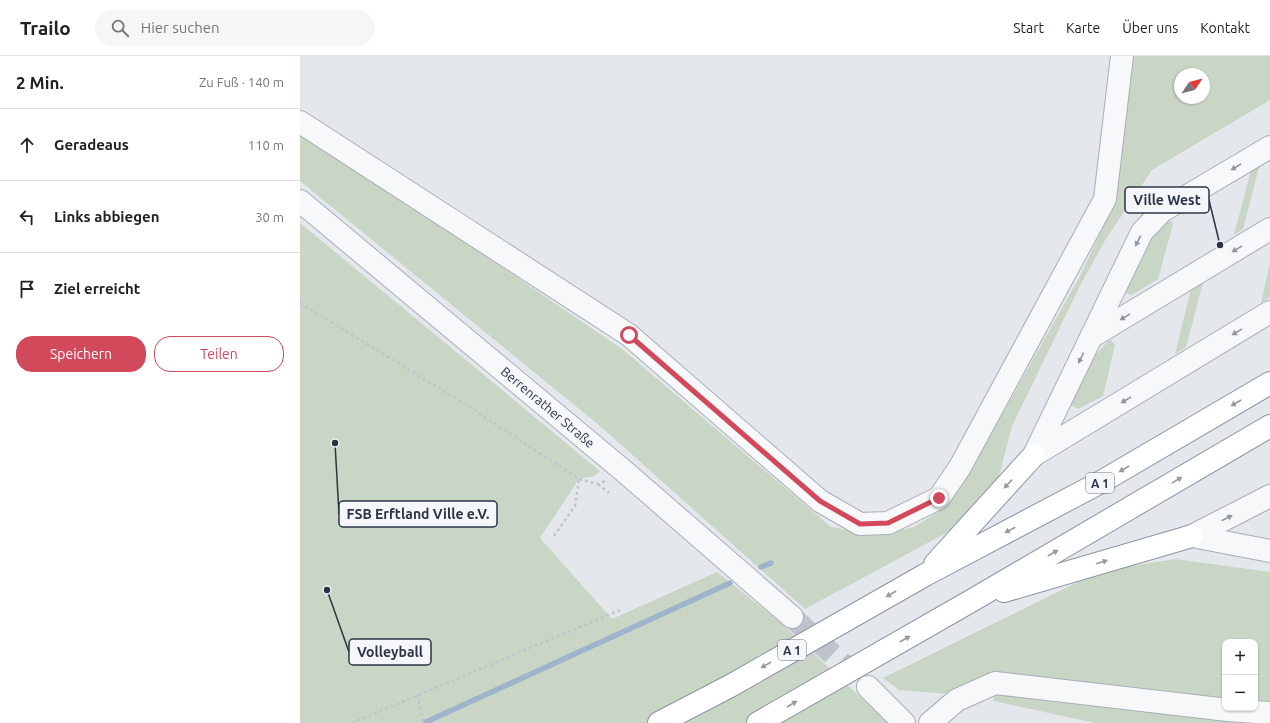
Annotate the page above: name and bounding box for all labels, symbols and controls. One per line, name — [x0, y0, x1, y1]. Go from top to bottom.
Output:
search box — [95, 10, 375, 46]
text: Trailo — [20, 17, 71, 39]
icon: search — [109, 17, 131, 39]
text: Hier suchen — [141, 19, 220, 36]
text: Start — [1013, 20, 1044, 36]
text: Karte — [1066, 20, 1100, 36]
text: Über uns — [1122, 20, 1178, 36]
text: Kontakt — [1200, 20, 1250, 36]
north arrow — [1174, 68, 1210, 104]
text: 2 Min. — [16, 73, 64, 92]
text: Zu Fuß · 140 m — [199, 75, 284, 89]
icon: ahead — [16, 134, 38, 156]
text: Geradeaus — [54, 136, 129, 153]
text: 110 m — [248, 138, 284, 152]
one-way arrow — [1230, 163, 1242, 170]
callout: Ville West — [1125, 187, 1209, 213]
text: Ville West — [1133, 192, 1201, 208]
icon: left — [16, 206, 38, 228]
text: Links abbiegen — [54, 208, 159, 225]
text: 30 m — [255, 210, 284, 224]
one-way arrow — [1135, 235, 1141, 246]
one-way arrow — [1231, 246, 1243, 253]
icon: arrive — [16, 278, 38, 300]
text: Ziel erreicht — [54, 280, 140, 297]
one-way arrow — [1119, 313, 1131, 320]
route start — [620, 326, 638, 344]
one-way arrow — [1232, 328, 1242, 336]
button: Speichern — [16, 336, 146, 372]
button: Teilen — [154, 336, 284, 372]
one-way arrow — [1078, 352, 1084, 363]
street label: Berrenrather Straße — [498, 364, 598, 450]
one-way arrow — [1120, 396, 1132, 403]
one-way arrow — [1230, 399, 1242, 406]
one-way arrow — [1118, 465, 1130, 472]
road number: A 1 — [1086, 473, 1114, 493]
one-way arrow — [1171, 477, 1183, 484]
one-way arrow — [1003, 479, 1012, 489]
route end — [930, 489, 948, 507]
callout: FSB Erftland Ville e.V. — [339, 501, 497, 527]
text: FSB Erftland Ville e.V. — [347, 506, 489, 522]
one-way arrow — [1221, 515, 1233, 521]
one-way arrow — [1004, 527, 1016, 533]
one-way arrow — [1047, 550, 1059, 557]
one-way arrow — [1096, 559, 1108, 565]
one-way arrow — [885, 591, 897, 598]
one-way arrow — [899, 636, 911, 643]
callout: Volleyball — [349, 639, 431, 665]
map controls — [1222, 639, 1258, 711]
button: + — [1222, 639, 1258, 675]
road number: A 1 — [778, 640, 806, 660]
text: Volleyball — [357, 644, 423, 660]
one-way arrow — [760, 662, 771, 669]
button: − — [1222, 675, 1258, 711]
one-way arrow — [786, 700, 798, 707]

